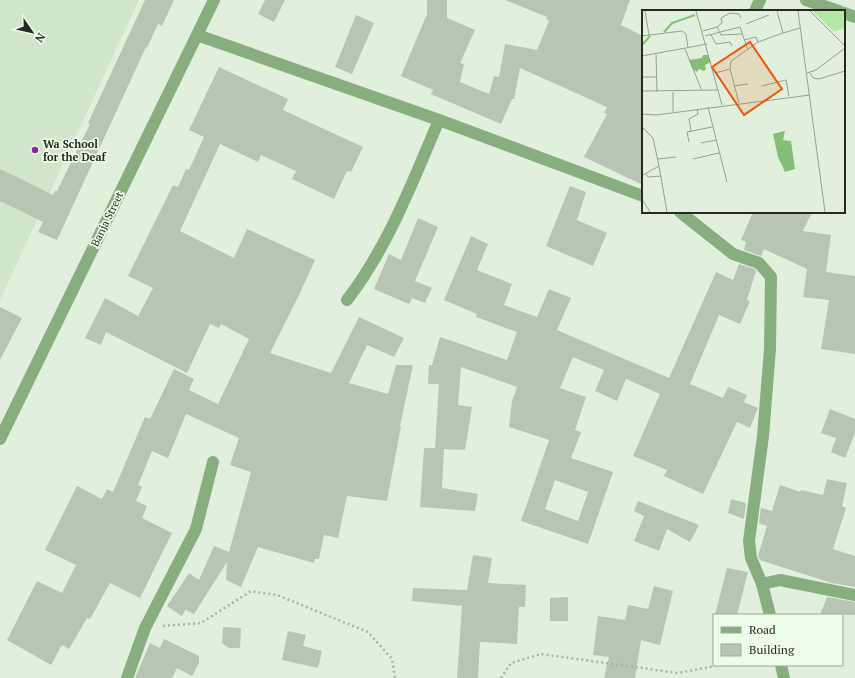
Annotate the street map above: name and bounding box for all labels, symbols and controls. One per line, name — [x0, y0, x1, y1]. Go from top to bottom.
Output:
inset map — [642, 10, 845, 213]
north arrow — [12, 12, 52, 52]
text: N — [32, 30, 48, 46]
place label: Wa School for the Deaf — [43, 137, 107, 164]
marker: Wa School for the Deaf — [30, 145, 40, 155]
street label: Banja Street — [88, 189, 126, 249]
legend — [713, 614, 843, 666]
text: Road — [749, 622, 776, 637]
text: Building — [749, 642, 795, 657]

